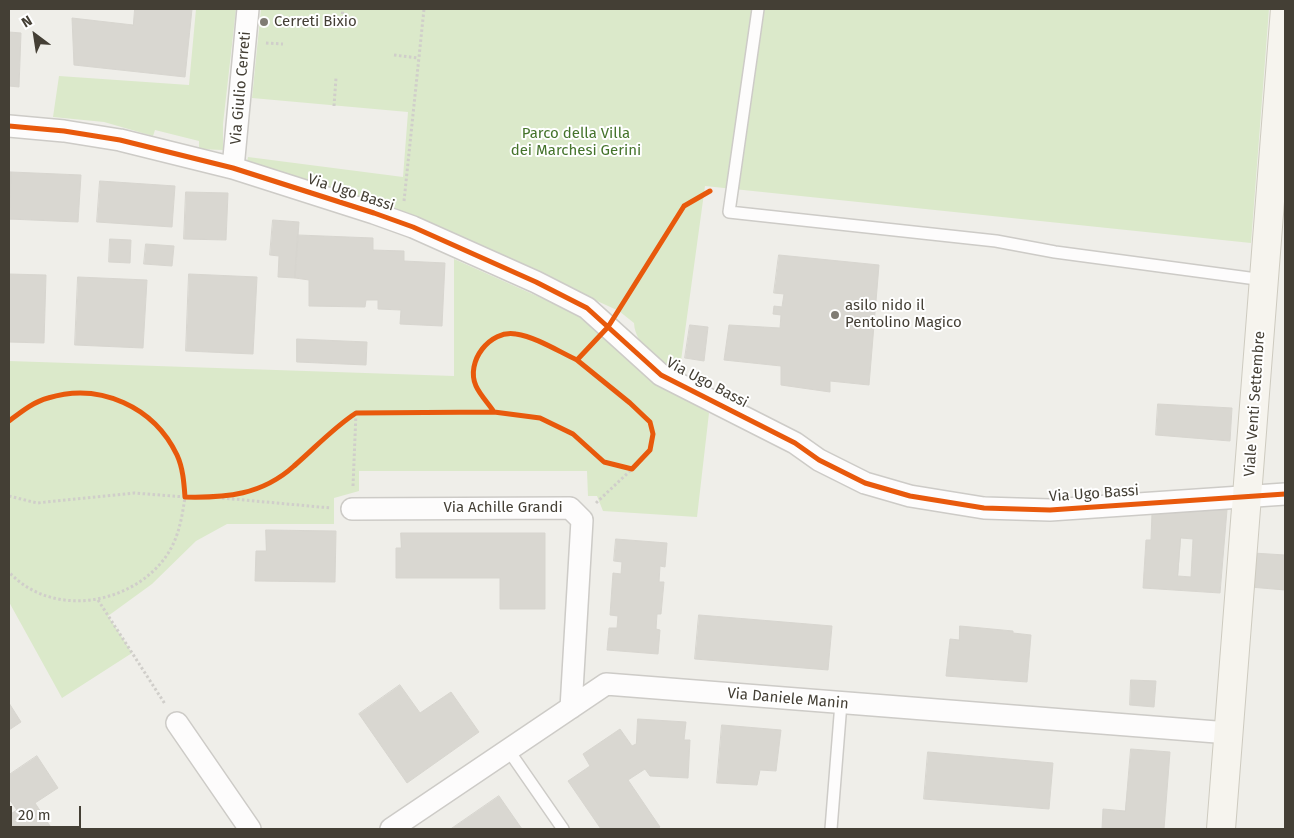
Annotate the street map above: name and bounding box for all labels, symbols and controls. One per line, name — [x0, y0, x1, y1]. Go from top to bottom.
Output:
north arrow — [10, 10, 60, 60]
text: N — [19, 12, 35, 31]
place label: Cerreti Bixio — [274, 13, 357, 31]
marker: Cerreti Bixio — [258, 16, 270, 28]
street label: Via Giulio Cerreti — [227, 31, 255, 145]
park label: Parco della Villa dei Marchesi Gerini — [511, 125, 641, 160]
street label: Via Ugo Bassi — [305, 171, 397, 215]
place label: asilo nido il Pentolino Magico — [845, 297, 962, 332]
marker: asilo nido il Pentolino Magico — [829, 309, 841, 321]
street label: Viale Venti Settembre — [1241, 331, 1269, 477]
street label: Via Ugo Bassi — [663, 354, 751, 412]
street label: Via Ugo Bassi — [1048, 482, 1140, 506]
street label: Via Achille Grandi — [443, 499, 563, 517]
street label: Via Daniele Manin — [727, 685, 849, 713]
scale bar — [12, 796, 84, 828]
text: 20 m — [18, 806, 51, 824]

